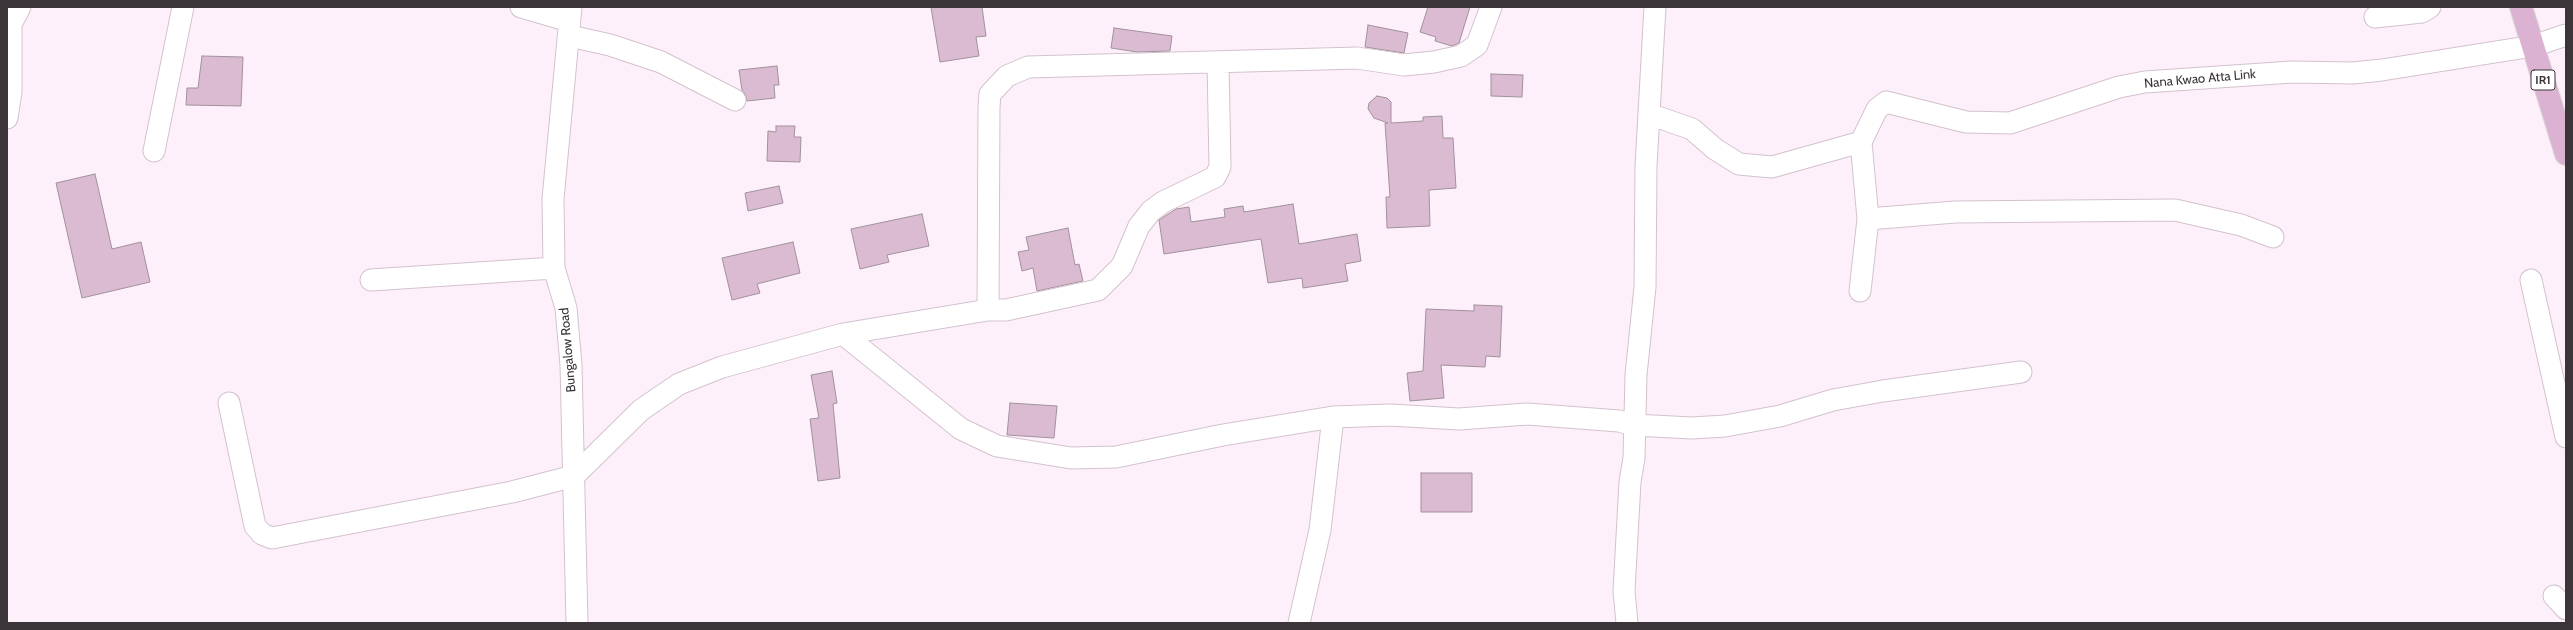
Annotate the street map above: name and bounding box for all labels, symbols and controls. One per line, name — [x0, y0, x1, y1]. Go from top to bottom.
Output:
street label: Nana Kwao Atta Link — [2143, 66, 2257, 92]
road number: IR1 — [2531, 70, 2555, 90]
street label: Bungalow Road — [557, 307, 579, 393]

